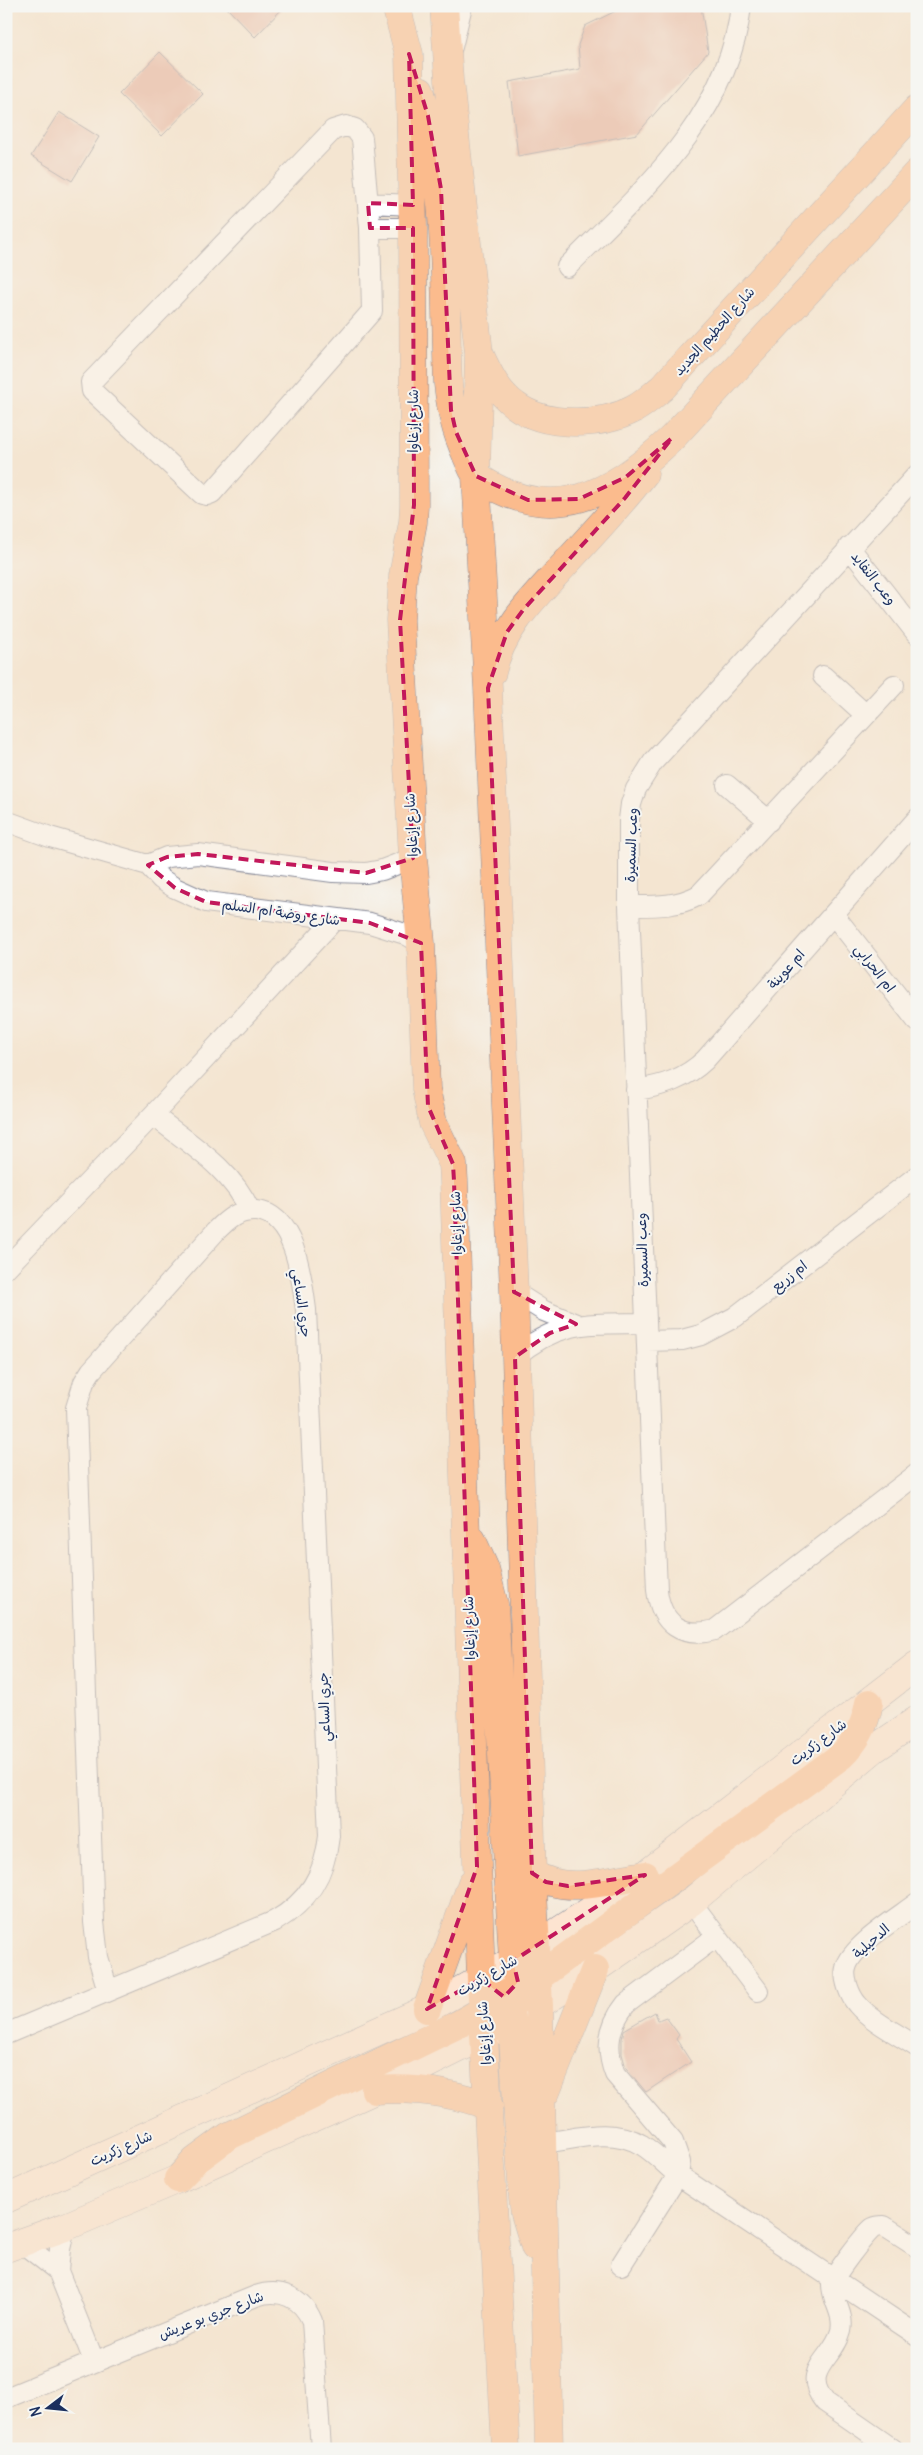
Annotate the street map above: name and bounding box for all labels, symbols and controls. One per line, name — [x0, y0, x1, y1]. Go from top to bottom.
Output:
street label: شارع الحطيم الجديد — [669, 283, 760, 380]
street label: شارع إزغاوا — [404, 389, 423, 453]
street label: وعب النفايد — [847, 548, 901, 608]
street label: شارع إزغاوا — [400, 793, 423, 857]
street label: وعب السميرة — [621, 807, 641, 883]
street label: شارع روضة ام السلم — [221, 895, 341, 931]
street label: ام الحرابي — [847, 940, 899, 998]
street label: ام عوينة — [763, 945, 810, 994]
street label: شارع إزغاوا — [446, 1191, 467, 1255]
street label: وعب السميرة — [632, 1212, 652, 1288]
street label: ام زريع — [767, 1256, 812, 1297]
street label: جري الساعي — [284, 1267, 316, 1339]
street label: شارع إزغاوا — [459, 1596, 480, 1660]
street label: جري الساعي — [314, 1672, 338, 1742]
street label: شارع زكريت — [786, 1715, 851, 1770]
street label: الدحيلية — [849, 1920, 893, 1962]
street label: شارع زكريت — [454, 1951, 521, 2000]
street label: شارع إزغاوا — [473, 2001, 496, 2065]
street label: شارع زكريت — [87, 2126, 155, 2171]
street label: شارع جري بو عريش — [156, 2287, 267, 2345]
north arrow — [22, 2382, 72, 2432]
text: N — [26, 2404, 45, 2419]

